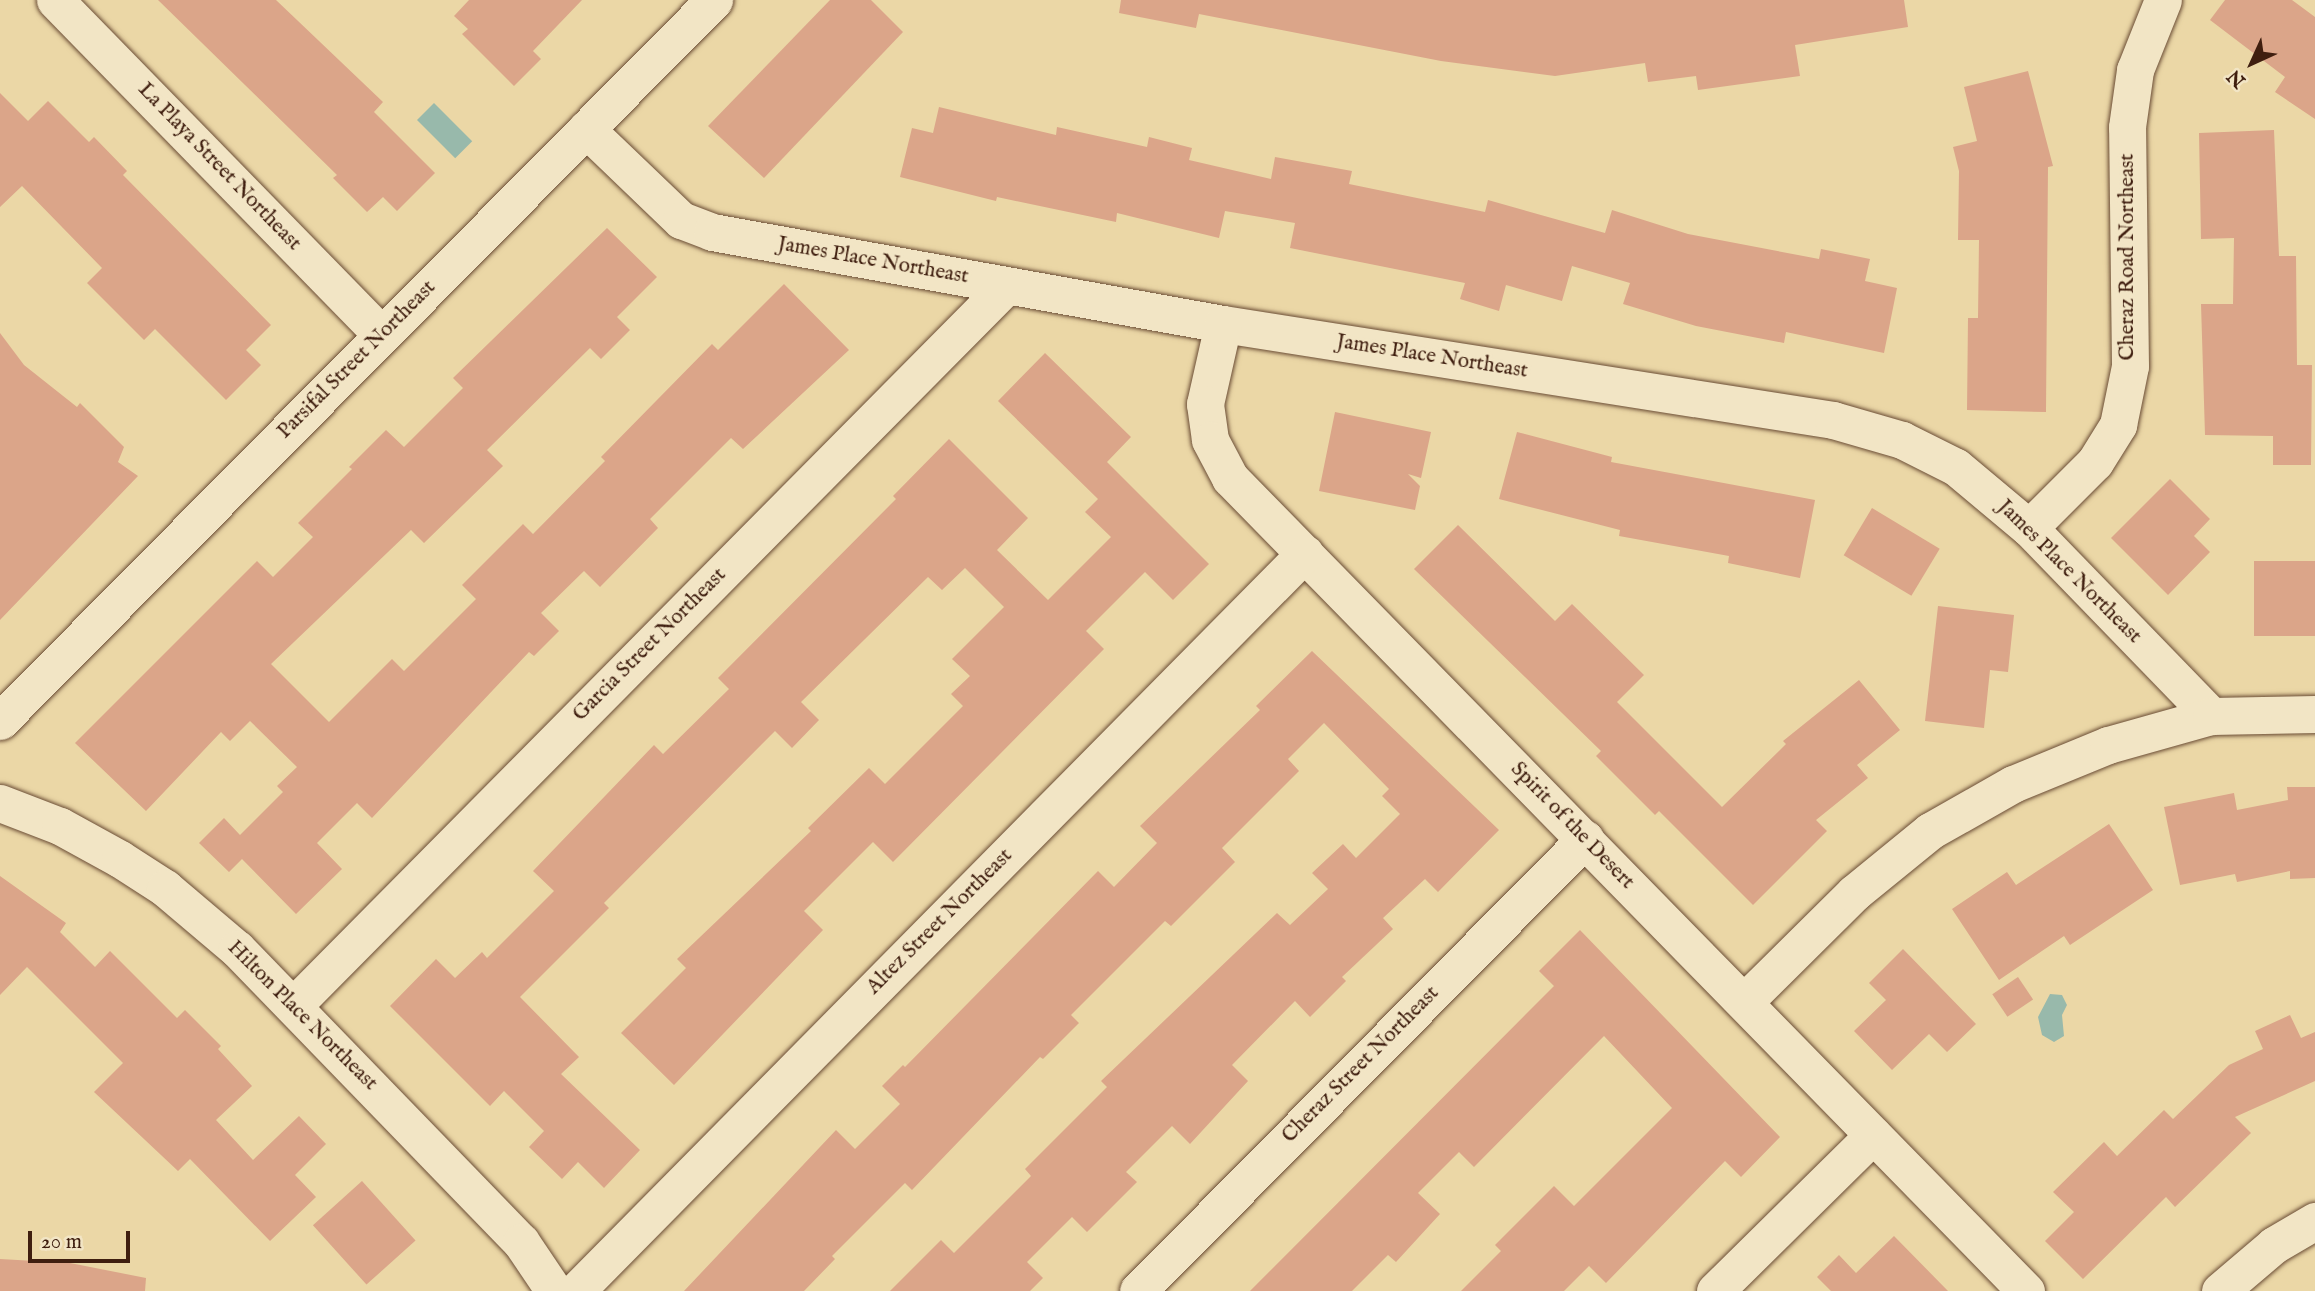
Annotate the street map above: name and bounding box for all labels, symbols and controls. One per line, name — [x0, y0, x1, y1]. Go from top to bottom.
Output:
north arrow — [2217, 28, 2287, 98]
text: N — [2223, 64, 2251, 92]
street label: La Playa Street Northeast — [132, 78, 306, 256]
street label: Cheraz Road Northeast — [2115, 153, 2141, 361]
street label: James Place Northeast — [776, 232, 970, 290]
street label: Parsifal Street Northeast — [273, 276, 441, 444]
street label: James Place Northeast — [1335, 329, 1529, 385]
street label: James Place Northeast — [1992, 495, 2146, 649]
street label: Garcia Street Northeast — [568, 563, 732, 727]
street label: Spirit of the Desert — [1505, 757, 1639, 895]
street label: Altez Street Northeast — [862, 844, 1018, 1000]
street label: Hilton Place Northeast — [222, 936, 382, 1096]
street label: Cheraz Street Northeast — [1277, 981, 1445, 1149]
scale bar — [32, 1218, 133, 1262]
text: 20 m — [41, 1229, 82, 1256]

